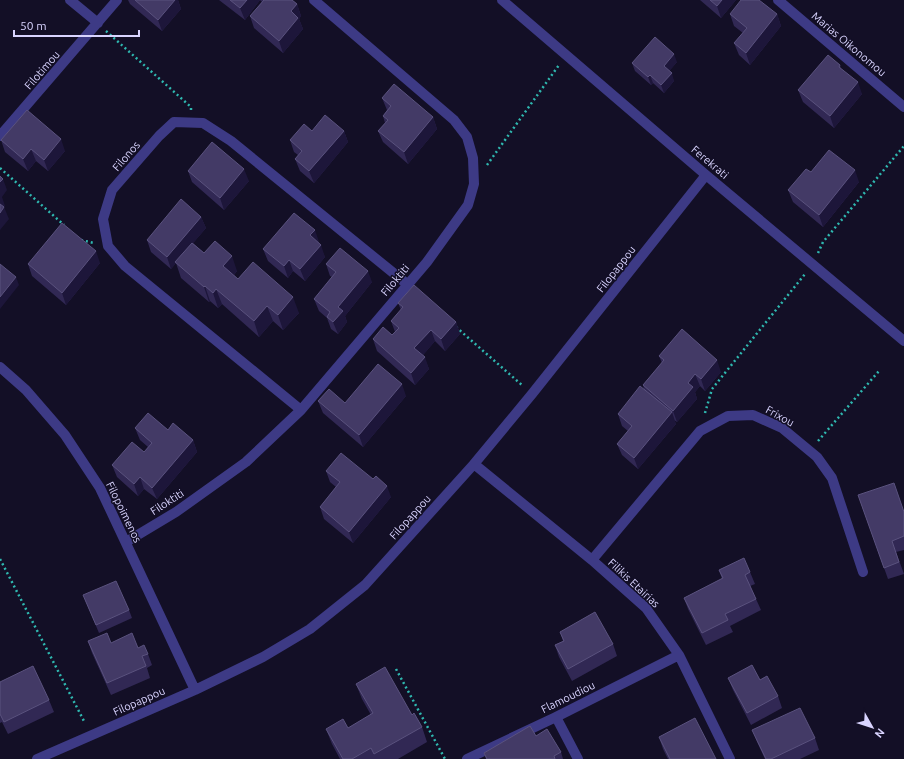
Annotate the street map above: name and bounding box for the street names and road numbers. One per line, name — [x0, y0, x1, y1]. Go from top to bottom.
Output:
street label: Marias Oikonomou — [810, 10, 888, 78]
street label: Filotimou — [22, 48, 62, 92]
street label: Filonos — [110, 139, 142, 173]
street label: Ferekrati — [689, 143, 731, 181]
street label: Filopappou — [594, 243, 638, 295]
street label: Filoktiti — [378, 262, 412, 298]
street label: Frixou — [764, 403, 796, 429]
street label: Filopoimenos — [104, 480, 144, 545]
street label: Filoktiti — [148, 487, 186, 517]
street label: Filopappou — [387, 492, 433, 542]
street label: Filikis Etairias — [606, 556, 662, 610]
street label: Flamoudiou — [539, 679, 597, 715]
street label: Filopappou — [111, 684, 167, 718]

